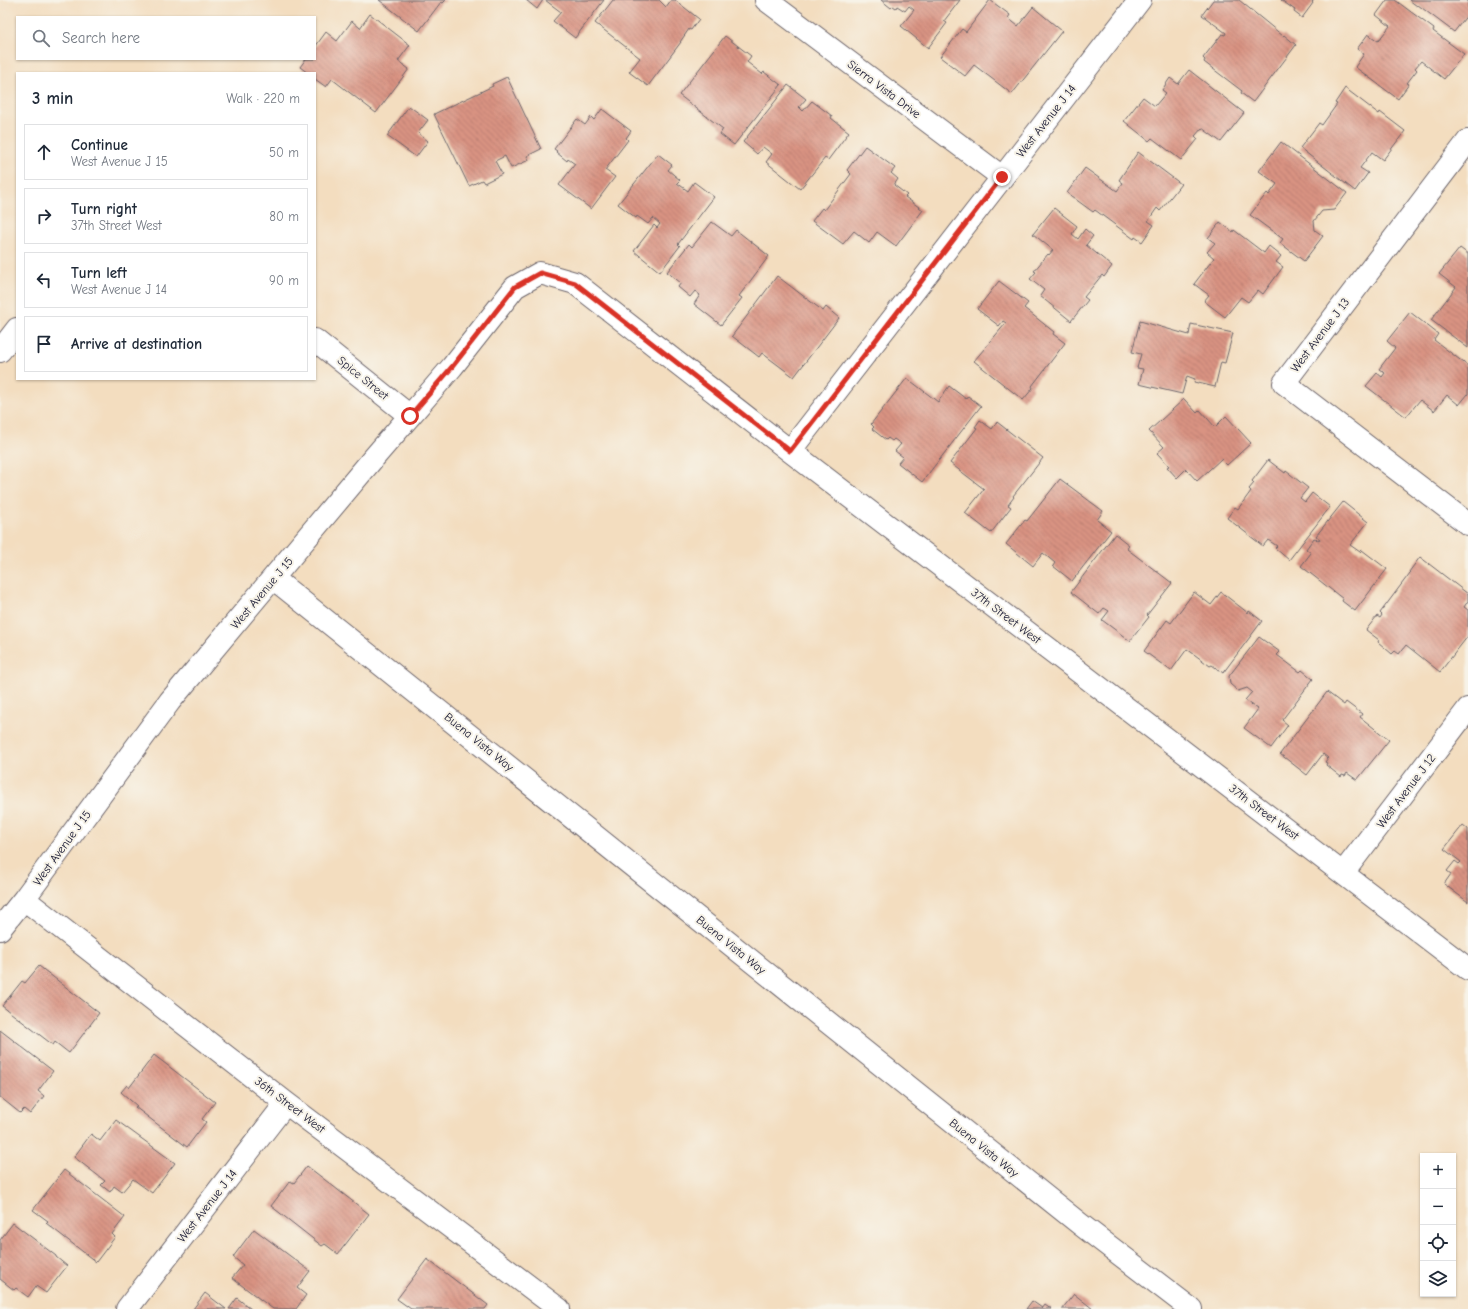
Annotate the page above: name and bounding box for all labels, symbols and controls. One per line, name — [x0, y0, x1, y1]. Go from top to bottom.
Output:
search box — [16, 16, 316, 60]
icon: search — [30, 27, 52, 49]
text: Search here — [62, 29, 140, 47]
street label: Sierra Vista Drive — [845, 57, 923, 121]
street label: West Avenue J 14 — [1013, 82, 1079, 160]
text: 3 min — [32, 89, 73, 108]
text: Walk · 220 m — [226, 91, 300, 106]
text: Continue — [71, 136, 128, 154]
icon: ahead — [33, 141, 55, 163]
text: 50 m — [269, 145, 299, 160]
text: West Avenue J 15 — [71, 154, 168, 169]
route end — [993, 168, 1011, 186]
text: Turn right — [71, 200, 137, 218]
icon: right — [33, 205, 55, 227]
text: 80 m — [269, 209, 299, 224]
text: 37th Street West — [71, 218, 162, 233]
text: Turn left — [71, 264, 127, 282]
icon: left — [33, 269, 55, 291]
text: 90 m — [269, 273, 299, 288]
text: West Avenue J 14 — [71, 282, 167, 297]
street label: West Avenue J 13 — [1288, 295, 1352, 375]
icon: arrive — [33, 333, 55, 355]
text: Arrive at destination — [71, 335, 202, 353]
street label: Spice Street — [335, 353, 392, 403]
route start — [401, 407, 419, 425]
street label: West Avenue J 15 — [228, 554, 296, 632]
street label: 37th Street West — [968, 585, 1044, 647]
street label: Buena Vista Way — [442, 710, 517, 775]
street label: West Avenue J 12 — [1374, 751, 1438, 831]
street label: 37th Street West — [1226, 781, 1302, 843]
street label: West Avenue J 15 — [30, 808, 94, 888]
street label: Buena Vista Way — [694, 913, 769, 978]
street label: 36th Street West — [252, 1074, 328, 1136]
street label: Buena Vista Way — [947, 1116, 1022, 1181]
map controls — [1420, 1153, 1456, 1297]
button: + — [1420, 1153, 1456, 1189]
street label: West Avenue J 14 — [174, 1167, 240, 1245]
button: − — [1420, 1189, 1456, 1225]
button: locate — [1420, 1225, 1456, 1261]
button: layers — [1420, 1261, 1456, 1297]

